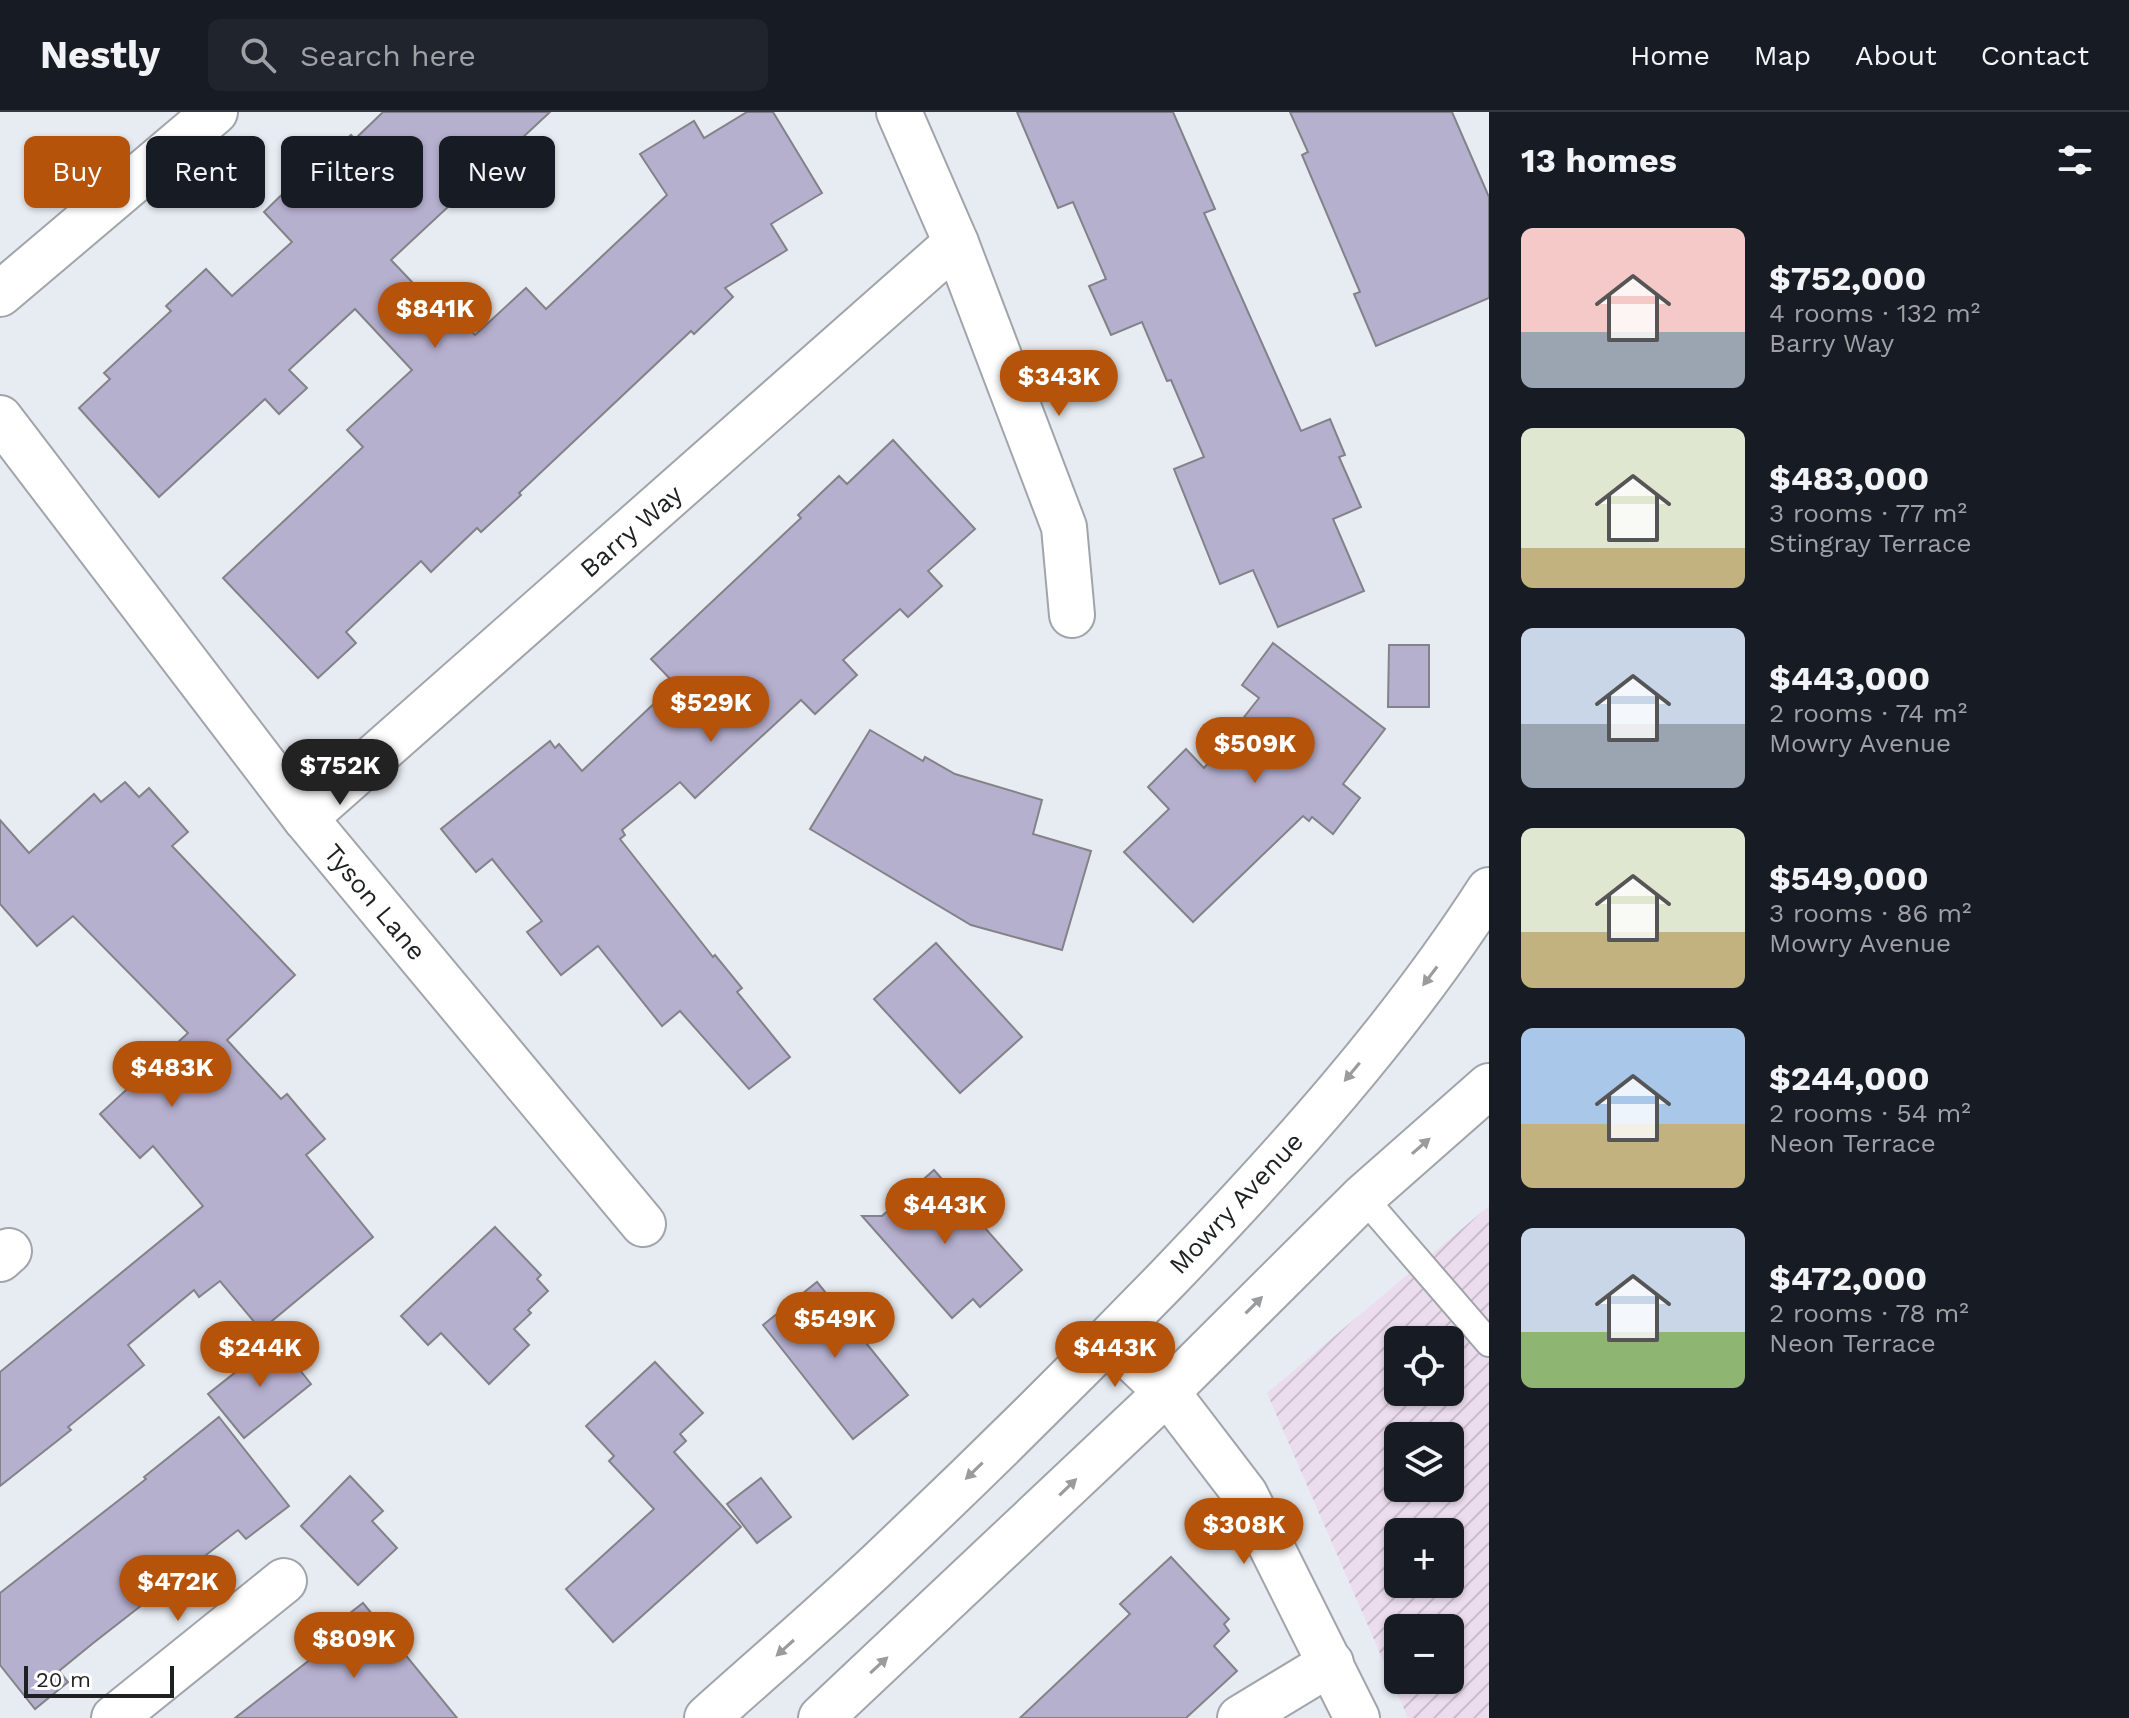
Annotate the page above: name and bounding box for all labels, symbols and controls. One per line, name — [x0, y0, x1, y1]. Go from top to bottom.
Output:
search box — [208, 19, 768, 91]
text: Nestly — [40, 33, 160, 77]
icon: search — [236, 33, 280, 77]
text: Search here — [300, 38, 476, 73]
text: Home — [1630, 39, 1710, 72]
text: Map — [1754, 39, 1811, 72]
text: About — [1855, 39, 1937, 72]
text: Contact — [1981, 39, 2089, 72]
chip: Buy — [24, 136, 130, 208]
chip: Rent — [146, 136, 265, 208]
chip: Filters — [281, 136, 423, 208]
chip: New — [439, 136, 555, 208]
icon: filters — [2053, 138, 2097, 182]
text: 13 homes — [1521, 140, 1677, 180]
text: $752,000 — [1769, 258, 1926, 298]
icon: home — [1585, 260, 1681, 356]
pin: $841K — [379, 282, 491, 350]
text: $841K — [396, 293, 474, 323]
text: 4 rooms · 132 m² — [1769, 298, 1980, 328]
text: Barry Way — [1769, 328, 1894, 358]
pin: $343K — [1003, 350, 1115, 418]
text: $343K — [1018, 361, 1100, 391]
text: $483,000 — [1769, 458, 1929, 498]
icon: home — [1585, 460, 1681, 556]
street label: Barry Way — [574, 478, 689, 583]
text: 3 rooms · 77 m² — [1769, 498, 1967, 528]
text: Stingray Terrace — [1769, 528, 1972, 558]
text: $443,000 — [1769, 658, 1930, 698]
icon: home — [1585, 660, 1681, 756]
pin: $529K — [655, 676, 767, 744]
text: $529K — [670, 687, 752, 717]
text: 2 rooms · 74 m² — [1769, 698, 1967, 728]
pin: $509K — [1199, 717, 1311, 785]
text: $509K — [1214, 728, 1296, 758]
text: Mowry Avenue — [1769, 728, 1951, 758]
pin: $752K — [284, 739, 396, 807]
text: $752K — [300, 750, 380, 780]
street label: Tyson Lane — [318, 838, 432, 966]
text: $549,000 — [1769, 858, 1929, 898]
icon: home — [1585, 860, 1681, 956]
text: 3 rooms · 86 m² — [1769, 898, 1971, 928]
text: Mowry Avenue — [1769, 928, 1951, 958]
one-way arrow — [1422, 965, 1438, 986]
pin: $483K — [116, 1041, 228, 1109]
text: $483K — [131, 1052, 214, 1082]
text: $244,000 — [1769, 1058, 1930, 1098]
icon: home — [1585, 1060, 1681, 1156]
one-way arrow — [1344, 1061, 1361, 1081]
text: 2 rooms · 54 m² — [1769, 1098, 1971, 1128]
street label: Mowry Avenue — [1163, 1126, 1309, 1280]
text: Neon Terrace — [1769, 1128, 1936, 1158]
one-way arrow — [1412, 1137, 1431, 1155]
pin: $443K — [889, 1178, 1001, 1246]
text: $443K — [903, 1189, 987, 1219]
text: $472,000 — [1769, 1258, 1927, 1298]
icon: home — [1585, 1260, 1681, 1356]
pin: $549K — [779, 1292, 891, 1360]
one-way arrow — [1244, 1297, 1263, 1315]
text: 2 rooms · 78 m² — [1769, 1298, 1969, 1328]
text: $549K — [794, 1303, 876, 1333]
pin: $244K — [204, 1321, 316, 1389]
pin: $443K — [1059, 1321, 1171, 1389]
map controls — [1384, 1326, 1464, 1694]
button: locate — [1384, 1326, 1464, 1406]
text: Neon Terrace — [1769, 1328, 1936, 1358]
text: $244K — [218, 1332, 302, 1362]
text: $443K — [1073, 1332, 1157, 1362]
button: layers — [1384, 1422, 1464, 1502]
one-way arrow — [965, 1461, 984, 1480]
one-way arrow — [1058, 1478, 1077, 1496]
pin: $308K — [1188, 1498, 1300, 1566]
text: $308K — [1202, 1509, 1286, 1539]
button: + — [1384, 1518, 1464, 1598]
pin: $472K — [122, 1555, 234, 1623]
text: $472K — [137, 1566, 219, 1596]
pin: $809K — [298, 1612, 410, 1680]
button: − — [1384, 1614, 1464, 1694]
text: $809K — [312, 1623, 396, 1653]
one-way arrow — [775, 1639, 794, 1657]
one-way arrow — [869, 1657, 888, 1675]
scale bar — [24, 1662, 174, 1698]
text: 20 m — [36, 1667, 91, 1692]

